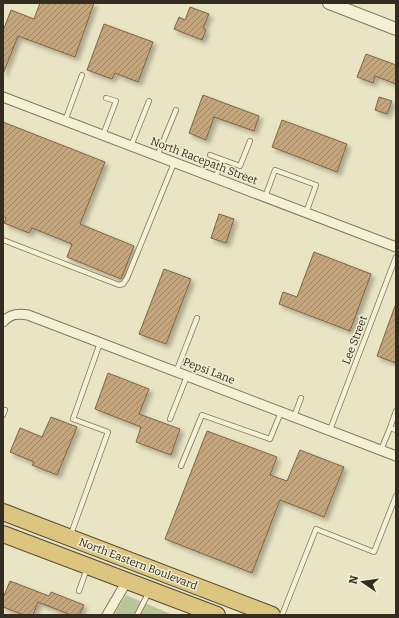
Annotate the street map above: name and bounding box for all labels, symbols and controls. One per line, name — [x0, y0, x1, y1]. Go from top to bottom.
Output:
street label: North Racepath Street — [149, 135, 259, 187]
street label: Lee Street — [340, 314, 370, 366]
street label: Pepsi Lane — [181, 355, 237, 387]
street label: North Eastern Boulevard — [77, 535, 200, 593]
north arrow — [343, 562, 383, 602]
text: N — [346, 574, 361, 585]

